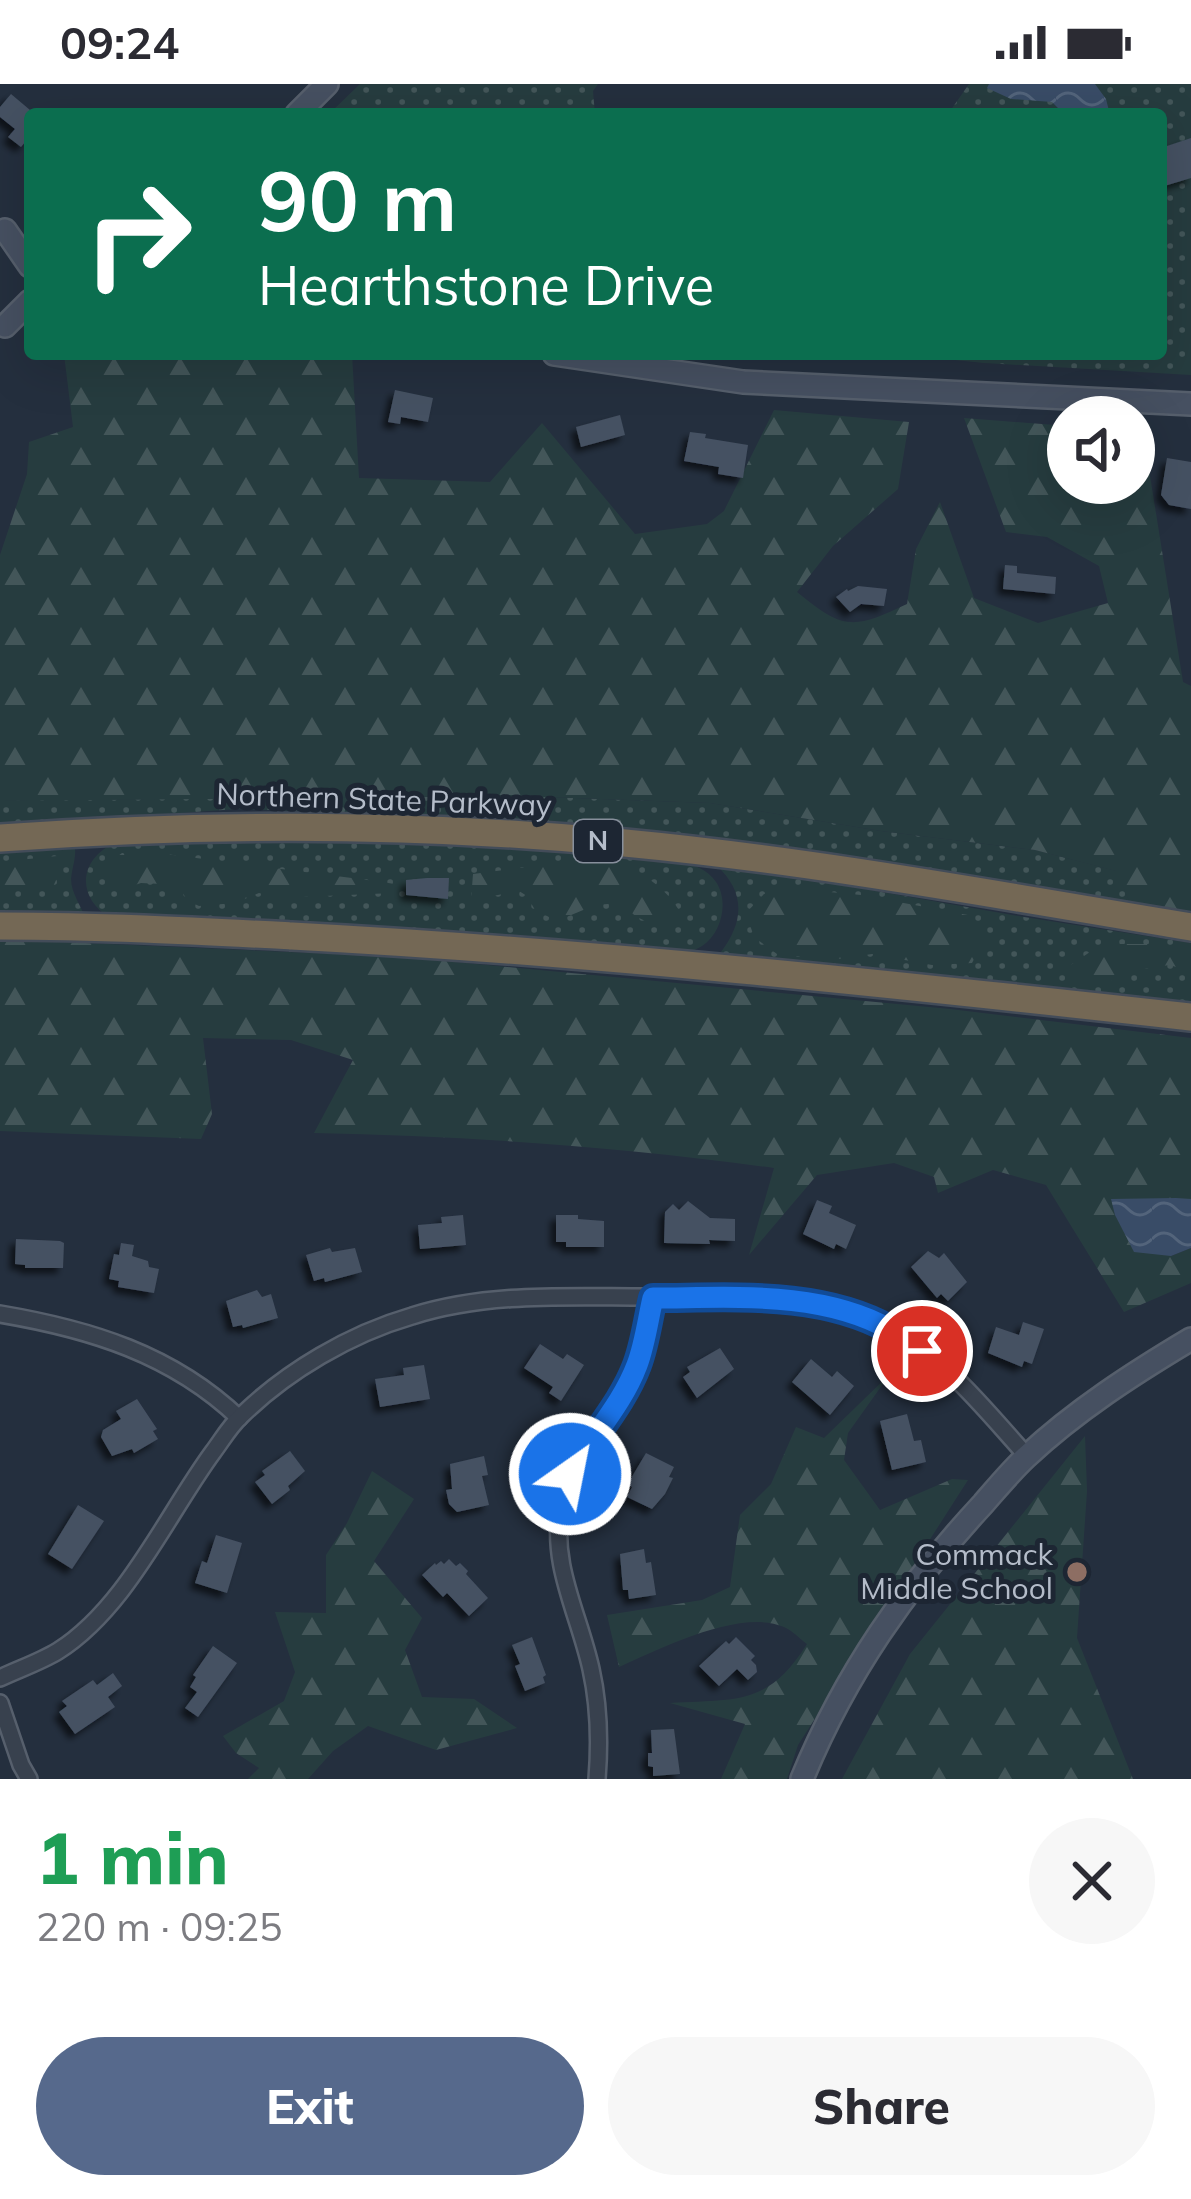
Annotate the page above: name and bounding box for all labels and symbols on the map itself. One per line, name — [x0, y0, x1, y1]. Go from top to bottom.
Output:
street label: Northern State Parkway — [216, 774, 553, 824]
road number: N — [574, 820, 622, 862]
pin — [871, 1300, 973, 1402]
position arrow — [507, 1411, 633, 1537]
place label: Commack Middle School — [860, 1535, 1054, 1607]
marker: Commack Middle School — [1064, 1559, 1090, 1585]

